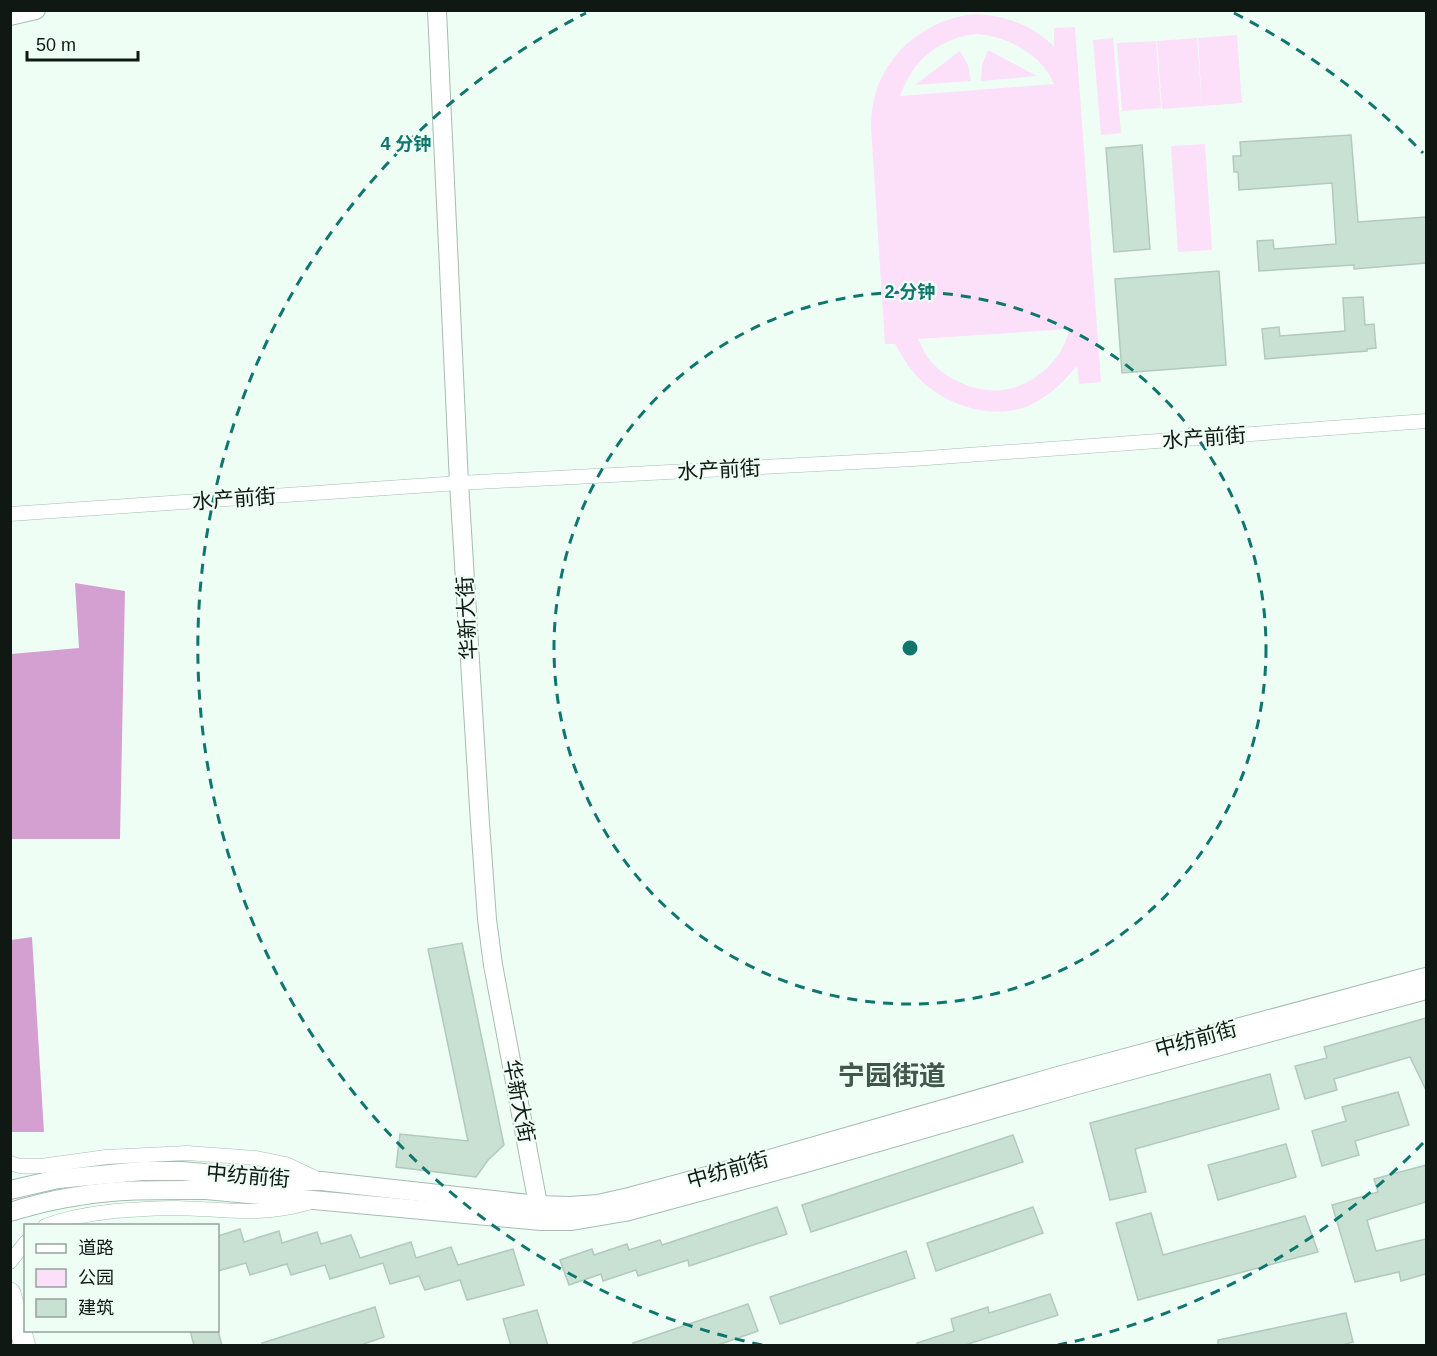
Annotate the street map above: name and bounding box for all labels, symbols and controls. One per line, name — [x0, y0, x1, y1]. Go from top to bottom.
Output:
scale bar — [27, 24, 138, 62]
text: 50 m — [36, 35, 76, 55]
text: 4 分钟 — [380, 134, 432, 154]
text: 2 分钟 — [884, 282, 936, 302]
street label: 水产前街 — [1161, 423, 1247, 452]
street label: 水产前街 — [676, 456, 762, 483]
street label: 水产前街 — [191, 484, 277, 513]
street label: 华新大街 — [453, 575, 480, 661]
centre of rings — [900, 638, 920, 658]
street label: 中纺前街 — [1152, 1017, 1239, 1060]
street label: 华新大街 — [500, 1057, 539, 1144]
district label: 宁园街道 — [838, 1061, 946, 1091]
street label: 中纺前街 — [684, 1147, 771, 1192]
street label: 中纺前街 — [205, 1160, 291, 1191]
legend — [24, 1224, 219, 1332]
text: 道路 — [78, 1238, 114, 1258]
text: 公园 — [78, 1268, 114, 1288]
text: 建筑 — [78, 1298, 114, 1318]

